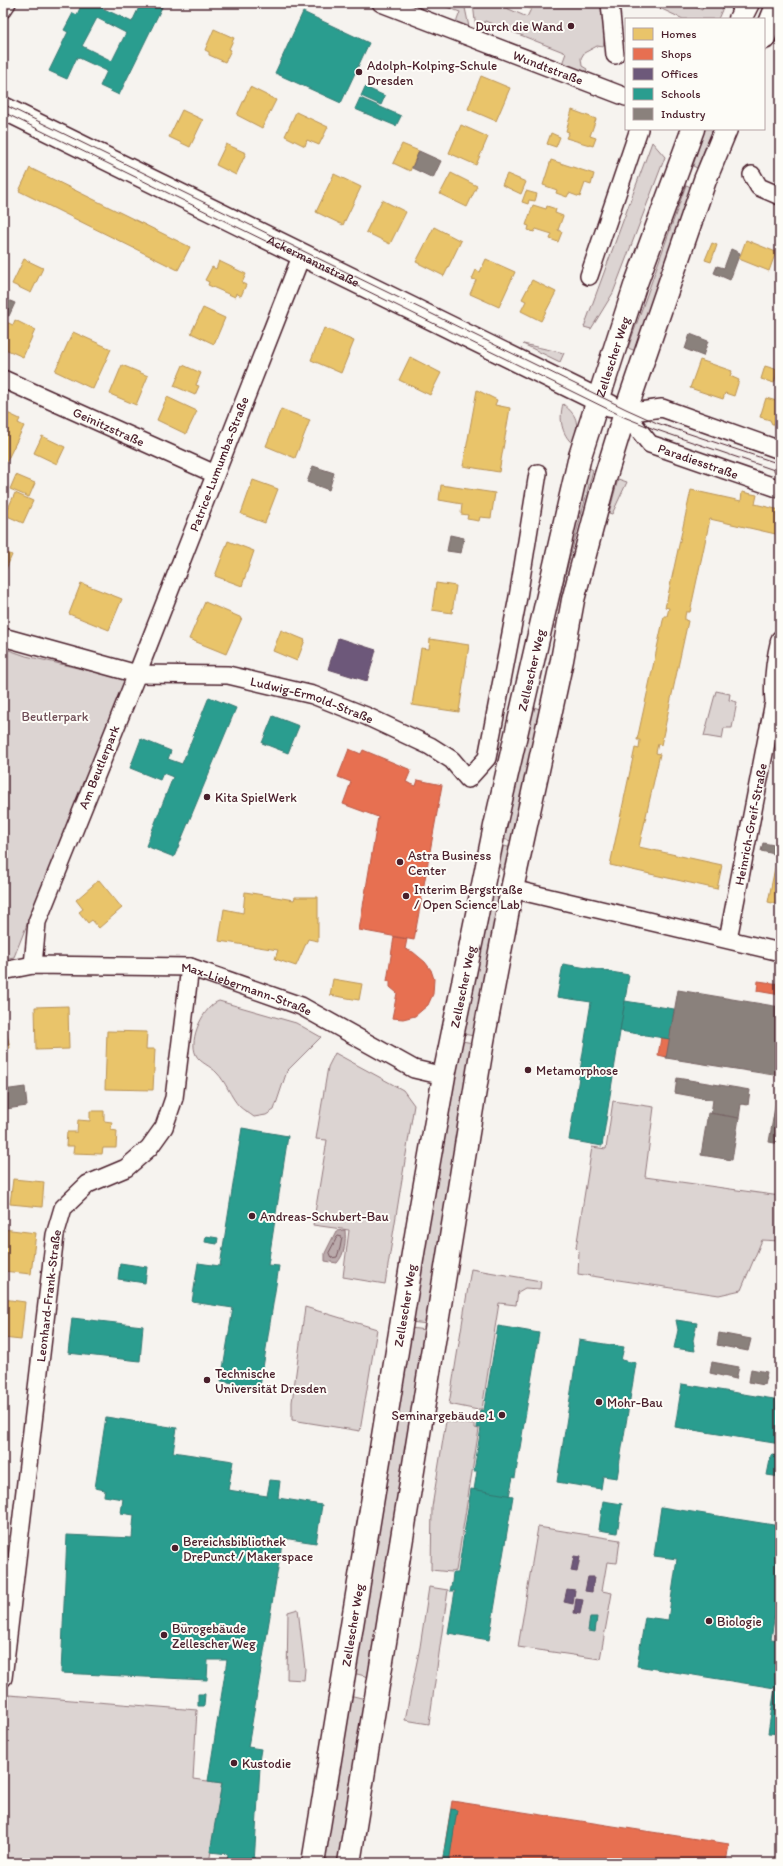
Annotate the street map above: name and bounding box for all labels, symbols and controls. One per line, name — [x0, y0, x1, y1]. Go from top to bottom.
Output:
legend — [625, 18, 765, 130]
place label: Durch die Wand — [475, 19, 563, 34]
marker: Durch die Wand — [566, 21, 576, 31]
text: Homes — [661, 27, 697, 41]
street label: Wundtstraße — [511, 47, 586, 87]
text: Shops — [661, 47, 692, 61]
place label: Adolph-Kolping-Schule Dresden — [367, 58, 497, 88]
marker: Adolph-Kolping-Schule Dresden — [354, 67, 364, 77]
text: Offices — [661, 67, 698, 81]
text: Schools — [661, 87, 700, 101]
text: Industry — [661, 107, 706, 121]
street label: Ackermannstraße — [265, 232, 362, 289]
street label: Zellescher Weg — [592, 314, 632, 399]
street label: Patrice-Lumumba-Straße — [186, 394, 252, 534]
street label: Geinitzstraße — [71, 404, 147, 449]
street label: Paradiesstraße — [656, 440, 741, 482]
street label: Zellescher Weg — [514, 627, 548, 713]
street label: Ludwig-Ermold-Straße — [249, 673, 376, 726]
park label: Beutlerpark — [22, 709, 89, 724]
street label: Am Beutlerpark — [75, 723, 123, 811]
street label: Heinrich-Greif-Straße — [731, 762, 769, 886]
place label: Kita SpielWerk — [215, 790, 297, 805]
marker: Kita SpielWerk — [202, 792, 212, 802]
place label: Astra Business Center — [408, 848, 491, 878]
marker: Astra Business Center — [395, 857, 405, 867]
place label: Interim Bergstraße / Open Science Lab — [414, 882, 523, 912]
marker: Interim Bergstraße / Open Science Lab — [401, 891, 411, 901]
street label: Zellescher Weg — [447, 944, 478, 1029]
street label: Max-Liebermann-Straße — [181, 959, 315, 1018]
place label: Metamorphose — [536, 1063, 618, 1078]
marker: Metamorphose — [523, 1065, 533, 1075]
place label: Andreas-Schubert-Bau — [260, 1209, 389, 1224]
marker: Andreas-Schubert-Bau — [247, 1211, 257, 1221]
street label: Leonhard-Frank-Straße — [33, 1227, 64, 1363]
street label: Zellescher Weg — [390, 1263, 419, 1348]
place label: Technische Universität Dresden — [215, 1366, 327, 1396]
marker: Technische Universität Dresden — [202, 1375, 212, 1385]
place label: Mohr-Bau — [607, 1395, 663, 1410]
marker: Mohr-Bau — [594, 1397, 604, 1407]
place label: Seminargebäude 1 — [392, 1408, 494, 1423]
marker: Seminargebäude 1 — [497, 1410, 507, 1420]
place label: Bereichsbibliothek DrePunct / Makerspace — [183, 1534, 313, 1564]
marker: Bereichsbibliothek DrePunct / Makerspace — [170, 1543, 180, 1553]
street label: Zellescher Weg — [338, 1582, 366, 1668]
place label: Biologie — [717, 1614, 762, 1629]
marker: Biologie — [704, 1616, 714, 1626]
place label: Bürogebäude Zellescher Weg — [172, 1621, 256, 1651]
marker: Bürogebäude Zellescher Weg — [159, 1630, 169, 1640]
place label: Kustodie — [242, 1756, 291, 1771]
marker: Kustodie — [229, 1758, 239, 1768]

